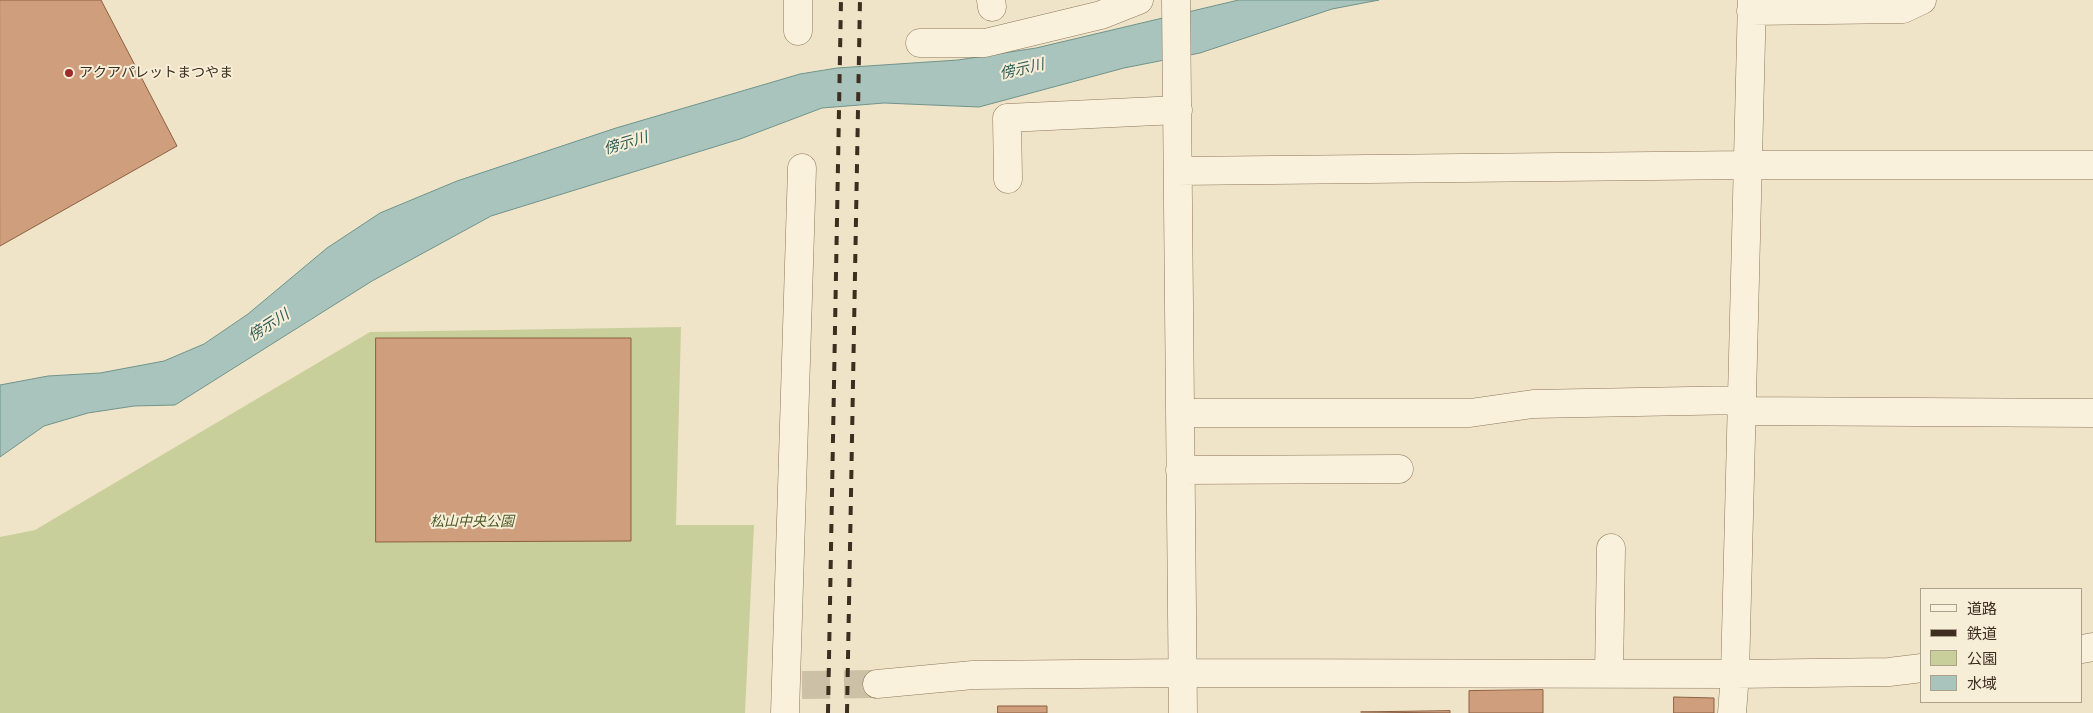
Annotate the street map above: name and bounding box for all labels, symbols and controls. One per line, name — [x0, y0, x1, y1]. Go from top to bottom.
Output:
water label: 傍示川 — [998, 56, 1046, 84]
place label: アクアパレットまつやま — [79, 65, 233, 81]
marker: アクアパレットまつやま — [63, 67, 75, 79]
water label: 傍示川 — [602, 129, 650, 159]
water label: 傍示川 — [245, 306, 293, 346]
park label: 松山中央公園 — [430, 514, 514, 530]
legend — [1920, 588, 2083, 703]
text: 道路 — [1967, 598, 1997, 619]
text: 鉄道 — [1967, 623, 1997, 644]
text: 公園 — [1967, 648, 1997, 669]
text: 水域 — [1967, 673, 1997, 694]

